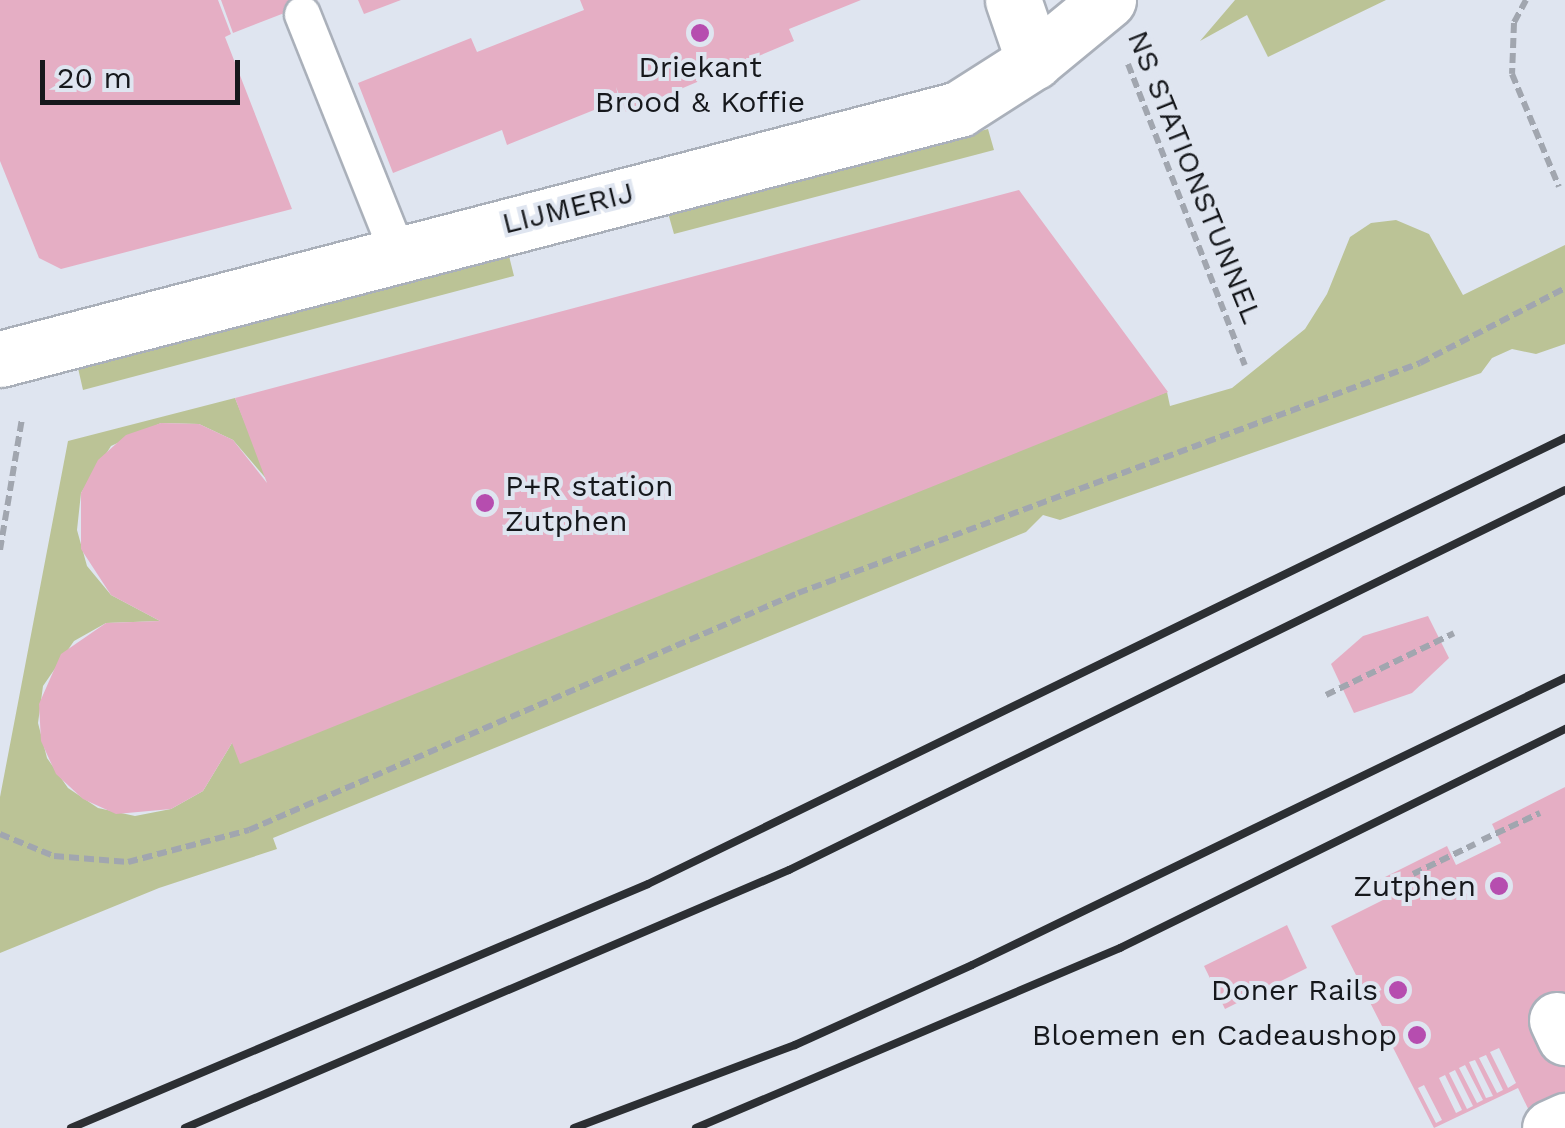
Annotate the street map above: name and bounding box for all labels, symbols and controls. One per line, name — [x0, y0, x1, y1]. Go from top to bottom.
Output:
marker: Driekant Brood & Koffie — [689, 22, 711, 44]
street label: NS STATIONSTUNNEL — [1120, 25, 1270, 329]
scale bar — [45, 40, 245, 102]
place label: Driekant Brood & Koffie — [595, 49, 805, 120]
text: 20 m — [57, 60, 132, 95]
street label: LIJMERIJ — [498, 174, 638, 242]
place label: P+R station Zutphen — [505, 468, 673, 538]
marker: P+R station Zutphen — [474, 492, 496, 514]
place label: Zutphen — [1353, 868, 1476, 904]
marker: Zutphen — [1486, 873, 1512, 899]
place label: Doner Rails — [1210, 972, 1378, 1008]
marker: Doner Rails — [1387, 979, 1409, 1001]
place label: Bloemen en Cadeaushop — [1032, 1017, 1397, 1053]
marker: Bloemen en Cadeaushop — [1406, 1024, 1428, 1046]

